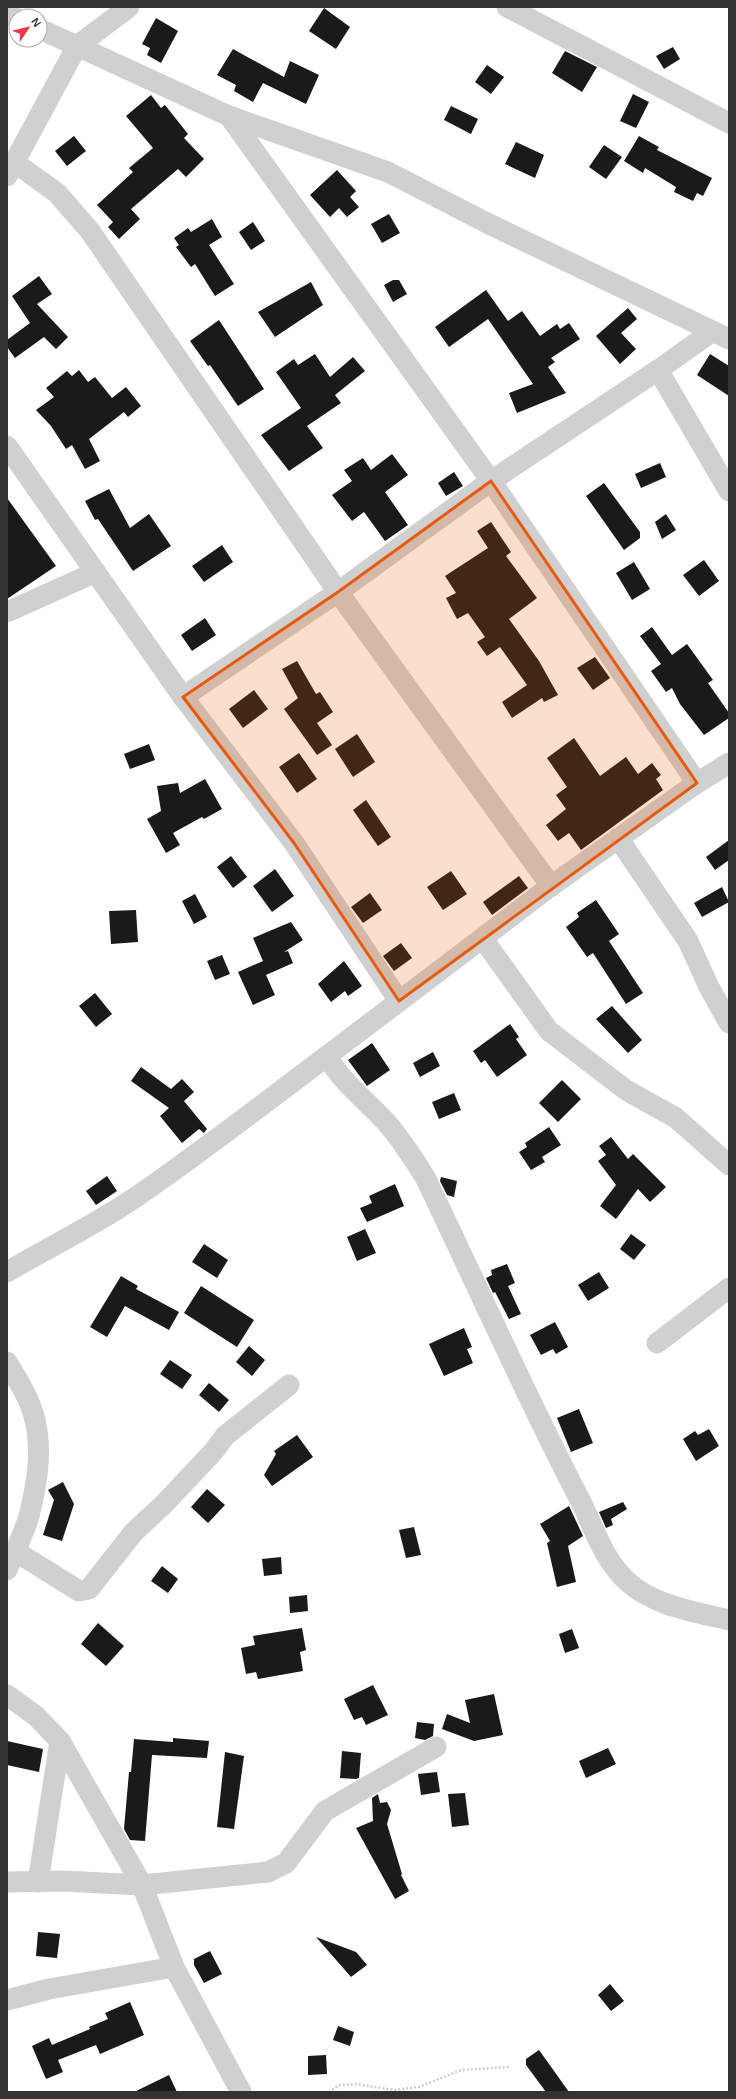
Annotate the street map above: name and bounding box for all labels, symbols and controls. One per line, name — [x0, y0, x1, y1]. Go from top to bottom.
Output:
north arrow — [8, 8, 48, 48]
text: N — [29, 16, 43, 29]

